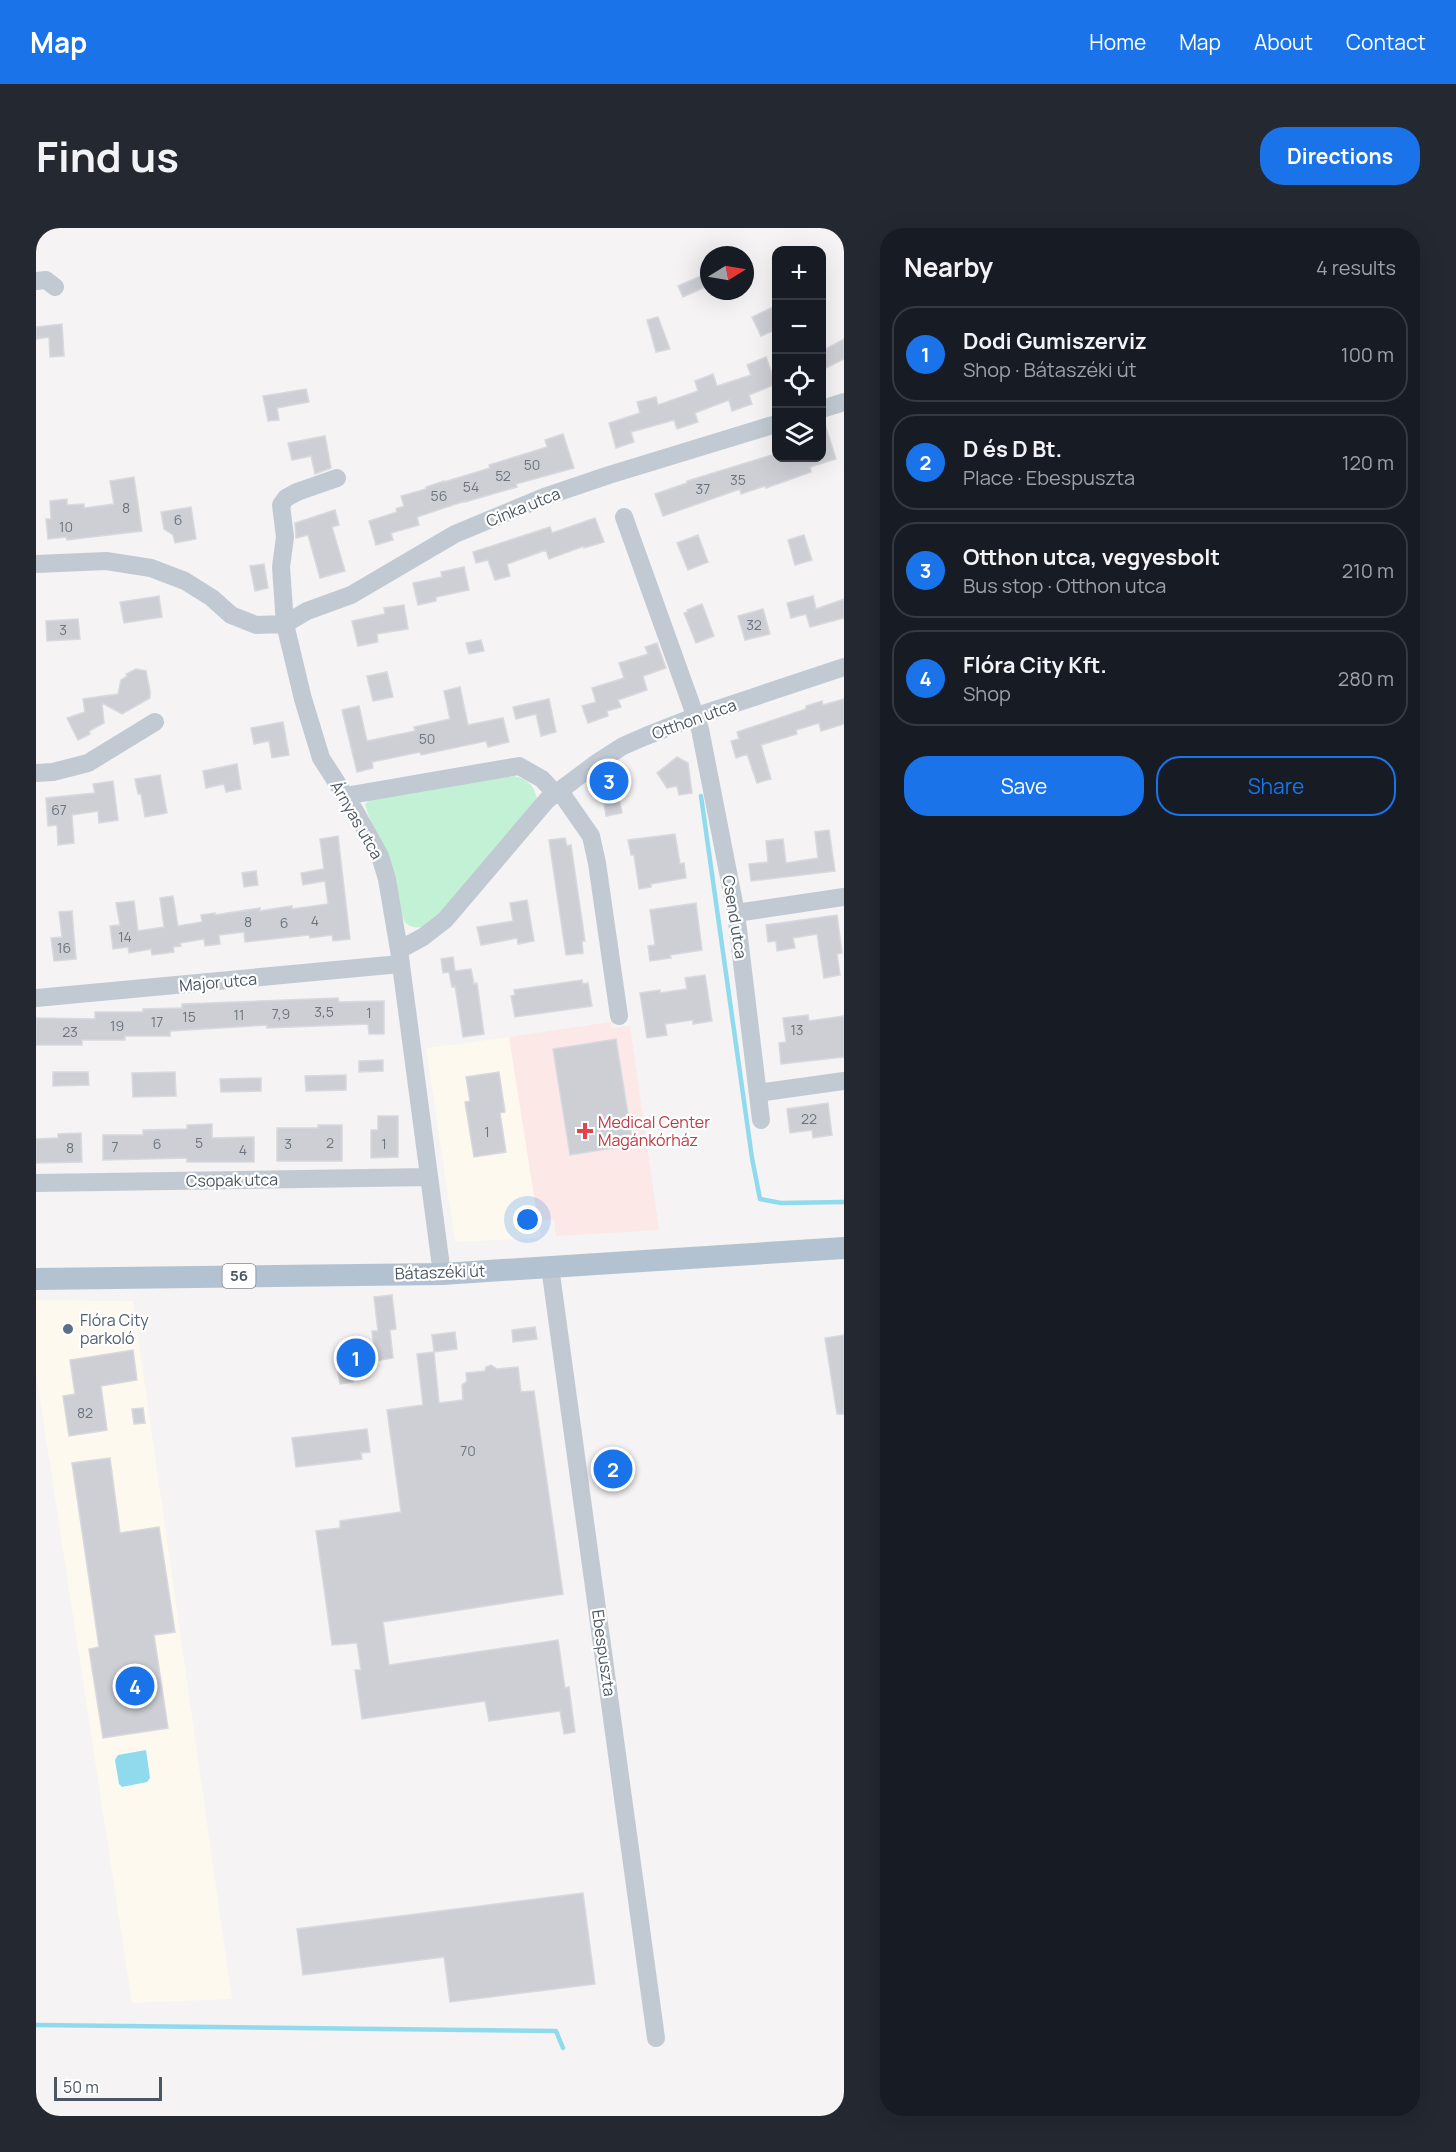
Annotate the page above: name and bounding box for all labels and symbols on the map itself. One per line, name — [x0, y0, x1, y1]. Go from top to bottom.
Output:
north arrow — [700, 246, 754, 300]
house number: 50 — [524, 455, 540, 474]
house number: 52 — [495, 466, 511, 485]
house number: 35 — [730, 470, 746, 489]
house number: 54 — [463, 477, 479, 496]
house number: 37 — [696, 479, 710, 498]
street label: Cinka utca — [483, 482, 563, 532]
house number: 56 — [431, 486, 447, 505]
house number: 8 — [122, 498, 130, 517]
house number: 6 — [174, 510, 182, 529]
house number: 10 — [59, 517, 73, 536]
house number: 32 — [746, 615, 762, 634]
house number: 3 — [59, 620, 67, 639]
street label: Otthon utca — [649, 694, 739, 744]
house number: 50 — [419, 729, 435, 748]
pin: 3 — [590, 758, 628, 804]
street label: Árnyas utca — [326, 777, 388, 863]
house number: 67 — [51, 800, 67, 819]
street label: Csend utca — [718, 874, 752, 960]
house number: 4 — [311, 911, 319, 930]
house number: 8 — [244, 912, 252, 931]
house number: 6 — [280, 913, 288, 932]
house number: 14 — [118, 927, 132, 946]
house number: 16 — [57, 938, 71, 957]
street label: Major utca — [178, 968, 258, 996]
house number: 3,5 — [314, 1002, 334, 1021]
house number: 1 — [366, 1003, 372, 1022]
house number: 7,9 — [272, 1004, 290, 1023]
house number: 11 — [234, 1005, 244, 1024]
house number: 15 — [182, 1007, 196, 1026]
house number: 17 — [151, 1012, 163, 1031]
house number: 19 — [110, 1016, 124, 1035]
house number: 13 — [790, 1020, 804, 1039]
house number: 23 — [62, 1022, 78, 1041]
house number: 22 — [801, 1109, 817, 1128]
place label: Medical Center Magánkórház — [598, 1111, 710, 1151]
house number: 1 — [484, 1122, 490, 1141]
marker: Medical Center Magánkórház — [576, 1122, 594, 1140]
house number: 5 — [195, 1133, 203, 1152]
house number: 2 — [326, 1133, 334, 1152]
house number: 6 — [153, 1134, 161, 1153]
house number: 3 — [284, 1134, 292, 1153]
house number: 1 — [381, 1134, 387, 1153]
house number: 7 — [111, 1137, 119, 1156]
house number: 8 — [66, 1138, 74, 1157]
house number: 4 — [239, 1140, 247, 1159]
street label: Csopak utca — [186, 1168, 278, 1192]
your location — [513, 1205, 542, 1234]
street label: Bátaszéki út — [394, 1259, 486, 1285]
road number: 56 — [222, 1264, 256, 1288]
place label: Flóra City parkoló — [80, 1309, 149, 1349]
marker: Flóra City parkoló — [61, 1322, 75, 1336]
pin: 1 — [336, 1336, 376, 1380]
house number: 82 — [77, 1403, 93, 1422]
house number: 70 — [460, 1441, 476, 1460]
pin: 2 — [594, 1446, 632, 1492]
street label: Ebespuszta — [587, 1608, 621, 1698]
pin: 4 — [116, 1664, 154, 1708]
scale bar — [54, 2074, 162, 2102]

